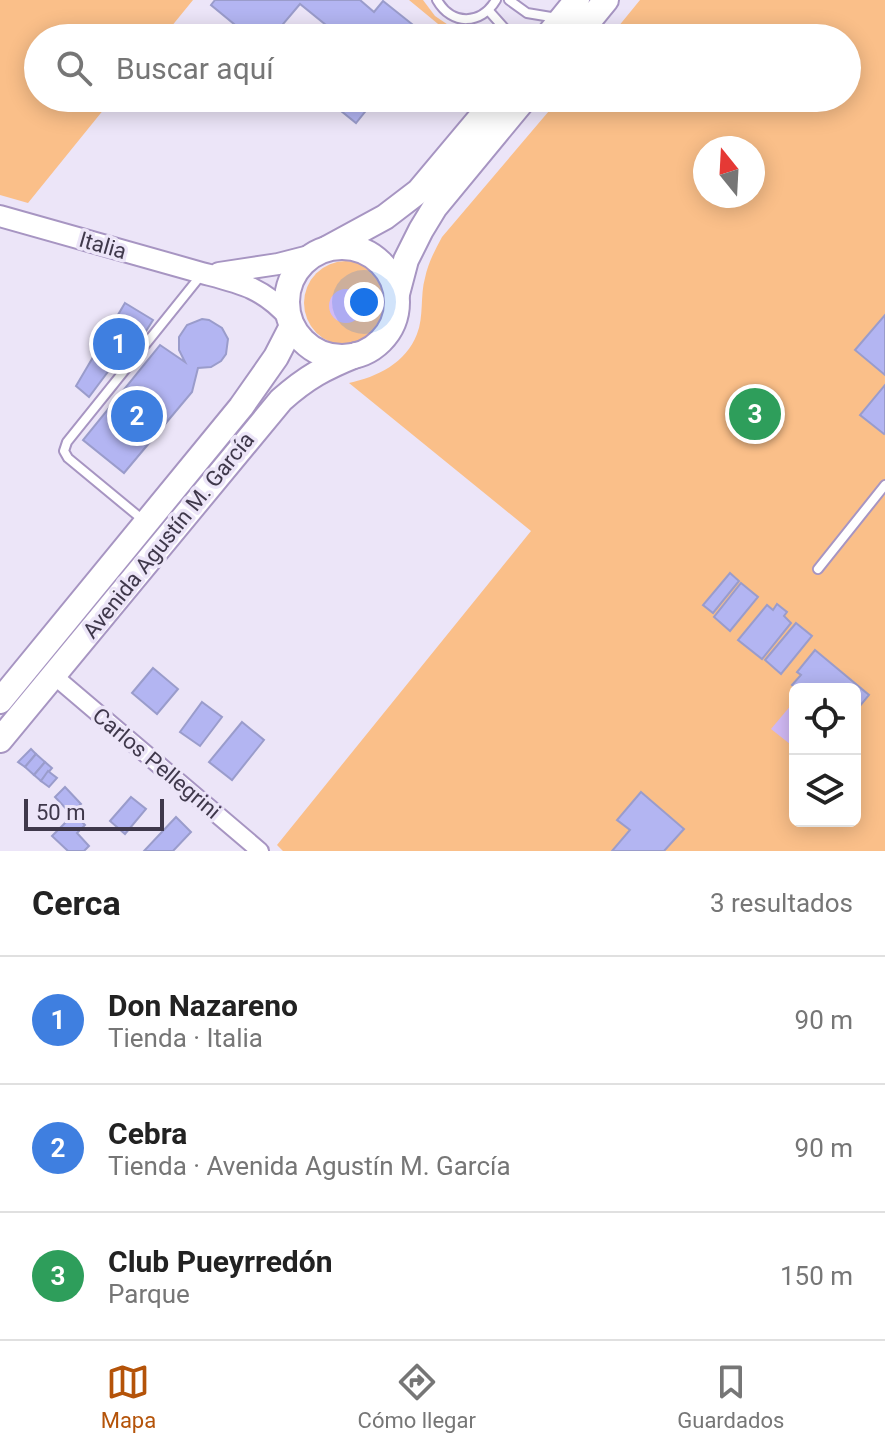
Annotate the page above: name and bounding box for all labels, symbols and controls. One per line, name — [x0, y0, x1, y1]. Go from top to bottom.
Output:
search box — [24, 24, 861, 112]
icon: search — [52, 46, 96, 90]
text: Buscar aquí — [116, 51, 274, 86]
north arrow — [693, 136, 765, 208]
street label: Italia — [76, 227, 129, 264]
your location — [344, 282, 384, 322]
pin: 1 — [93, 314, 145, 374]
pin: 3 — [729, 384, 781, 444]
pin: 2 — [111, 386, 163, 446]
street label: Avenida Agustín M. García — [78, 427, 259, 643]
map controls — [789, 683, 861, 827]
button: locate — [789, 683, 861, 755]
street label: Carlos Pellegrini — [88, 703, 226, 824]
button: layers — [789, 755, 861, 827]
scale bar — [24, 795, 164, 831]
text: 50 m — [36, 800, 85, 825]
text: Cerca — [32, 883, 121, 923]
text: 3 resultados — [710, 888, 853, 918]
text: Don Nazareno — [108, 988, 298, 1023]
text: 1 — [51, 1005, 65, 1035]
text: 90 m — [795, 1005, 853, 1035]
text: Tienda · Italia — [108, 1023, 263, 1053]
text: Cebra — [108, 1116, 187, 1151]
text: 2 — [51, 1133, 65, 1163]
text: 90 m — [795, 1133, 853, 1163]
text: Tienda · Avenida Agustín M. García — [108, 1151, 511, 1181]
text: Club Pueyrredón — [108, 1244, 333, 1279]
text: 3 — [51, 1261, 65, 1291]
text: 150 m — [780, 1261, 853, 1291]
text: Parque — [108, 1279, 190, 1309]
tab: Mapa — [101, 1360, 156, 1433]
tab: Cómo llegar — [358, 1360, 476, 1433]
tab: Guardados — [677, 1360, 784, 1433]

